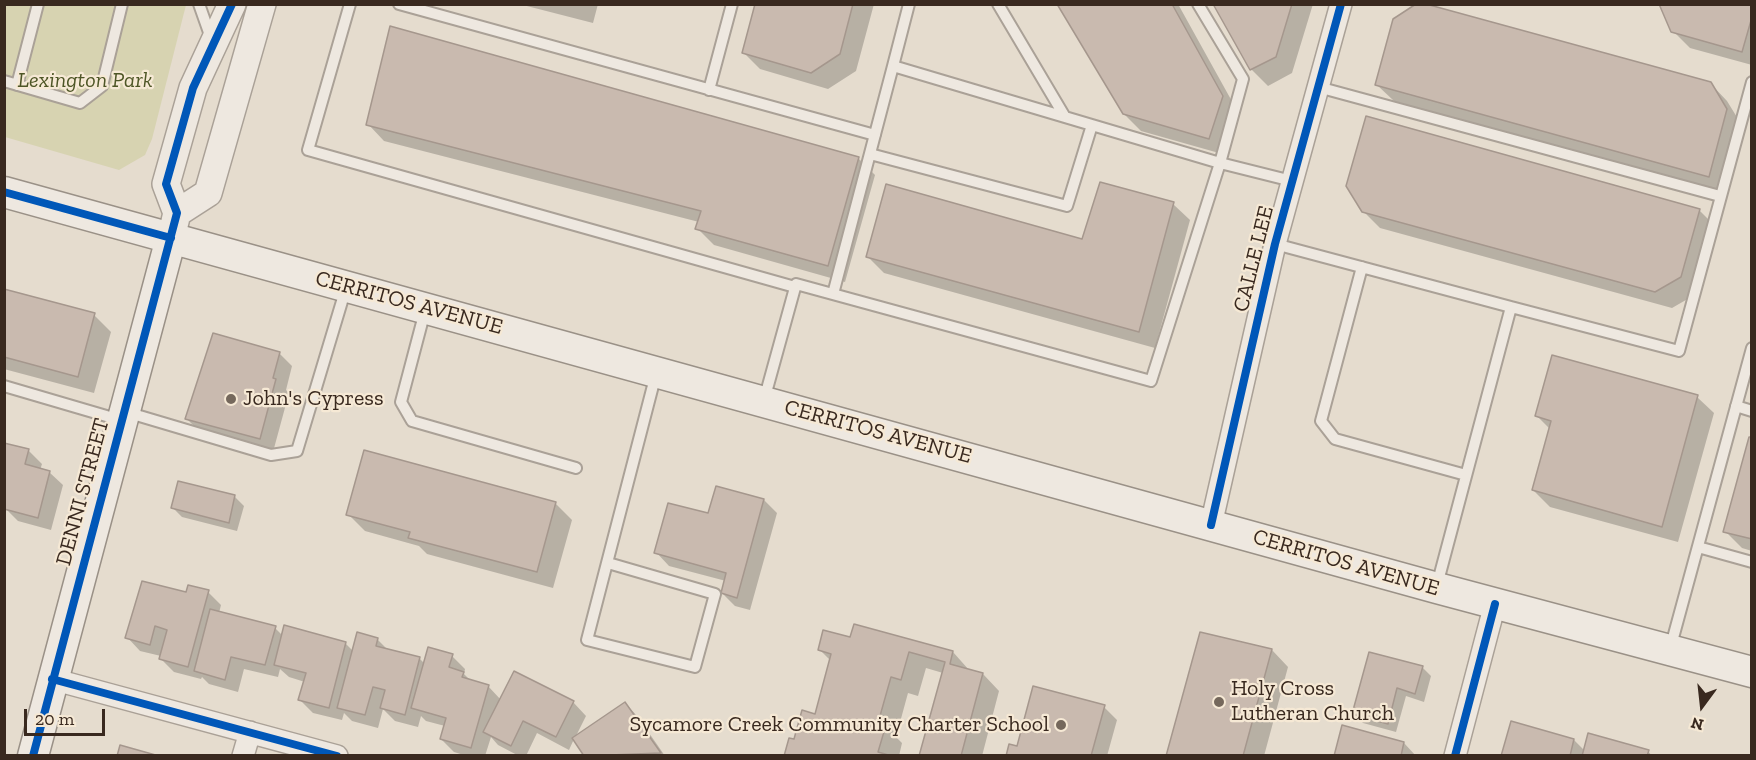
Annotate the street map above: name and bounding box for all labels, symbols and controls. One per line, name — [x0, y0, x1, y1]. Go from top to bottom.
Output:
park label: Lexington Park — [17, 68, 153, 94]
street label: CALLE LEE — [1228, 203, 1280, 315]
street label: CERRITOS AVENUE — [313, 265, 505, 341]
place label: John's Cypress — [243, 386, 384, 412]
marker: John's Cypress — [224, 392, 238, 406]
street label: CERRITOS AVENUE — [782, 394, 974, 470]
street label: DENNI STREET — [51, 416, 115, 568]
street label: CERRITOS AVENUE — [1250, 524, 1442, 602]
place label: Holy Cross Lutheran Church — [1231, 676, 1394, 728]
north arrow — [1672, 676, 1732, 736]
marker: Holy Cross Lutheran Church — [1212, 695, 1226, 709]
scale bar — [27, 697, 108, 735]
text: 20 m — [35, 708, 74, 730]
place label: Sycamore Creek Community Charter School — [630, 712, 1049, 738]
text: N — [1689, 713, 1706, 735]
marker: Sycamore Creek Community Charter School — [1054, 718, 1068, 732]

